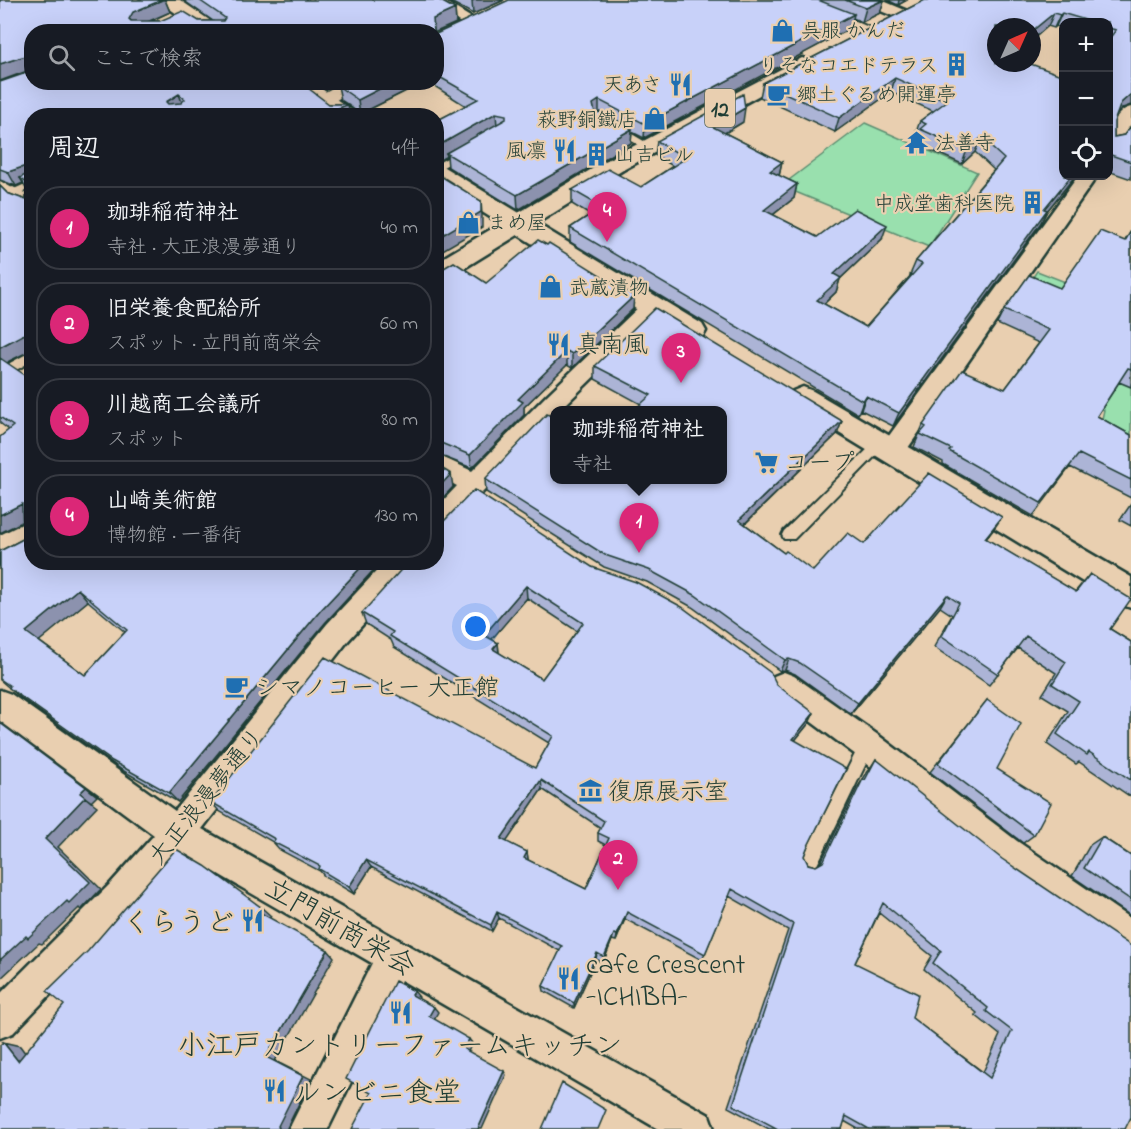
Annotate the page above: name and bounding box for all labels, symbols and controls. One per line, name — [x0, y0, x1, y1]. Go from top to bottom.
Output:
shop icon: 呉服 かんだ — [770, 17, 796, 43]
place label: 呉服 かんだ — [801, 18, 906, 47]
north arrow — [987, 18, 1041, 72]
map controls — [1059, 18, 1113, 180]
button: + — [1059, 18, 1113, 72]
search box — [24, 24, 444, 90]
icon: search — [45, 41, 78, 74]
text: ここで検索 — [93, 44, 203, 76]
building icon: りそなコエドテラス — [943, 52, 969, 78]
place label: りそなコエドテラス — [759, 53, 938, 82]
restaurant icon: 天あさ — [667, 71, 693, 97]
place label: 天あさ — [603, 72, 662, 101]
button: − — [1059, 72, 1113, 126]
cafe icon: 郷土ぐるめ開運亭 — [766, 81, 792, 107]
place label: 郷土ぐるめ開運亭 — [797, 82, 957, 111]
road number: 12 — [705, 89, 735, 127]
shop icon: 萩野銅鐵店 — [642, 106, 668, 132]
place label: 萩野銅鐵店 — [537, 107, 637, 136]
button: locate — [1059, 126, 1113, 180]
temple icon: 法善寺 — [904, 129, 930, 155]
place label: 法善寺 — [935, 130, 995, 159]
text: 周辺 — [48, 131, 100, 169]
text: 4件 — [392, 135, 420, 164]
restaurant icon: 風凛 — [551, 137, 577, 163]
place label: 風凛 — [506, 138, 546, 167]
building icon: 山吉ビル — [584, 141, 610, 167]
place label: 山吉ビル — [615, 142, 695, 171]
building icon: 中成堂歯科医院 — [1019, 190, 1045, 216]
place label: 中成堂歯科医院 — [874, 191, 1014, 220]
pin: 4 — [588, 192, 626, 242]
text: 珈琲稲荷神社 — [107, 198, 239, 230]
shop icon: まめ屋 — [456, 209, 482, 235]
place label: まめ屋 — [487, 210, 547, 239]
text: 1 — [66, 214, 73, 243]
text: 40 m — [381, 214, 418, 243]
text: 寺社 · 大正浪漫夢通り — [107, 234, 301, 263]
shop icon: 武蔵漬物 — [538, 274, 564, 300]
place label: 武蔵漬物 — [569, 275, 649, 304]
text: 旧栄養食配給所 — [107, 294, 261, 326]
text: 2 — [65, 310, 74, 339]
text: 60 m — [380, 310, 418, 339]
place label: 真南風 — [576, 329, 648, 364]
text: スポット · 立門前商栄会 — [107, 330, 321, 359]
restaurant icon: 真南風 — [545, 331, 571, 357]
pin: 3 — [662, 334, 700, 383]
text: 川越商工会議所 — [107, 390, 261, 422]
text: 3 — [65, 406, 74, 435]
text: 80 m — [381, 406, 418, 435]
popup — [550, 406, 727, 484]
text: 珈琲稲荷神社 — [572, 415, 705, 447]
text: スポット — [107, 426, 187, 455]
place label: コープ — [784, 447, 855, 482]
supermarket icon: コープ — [753, 449, 779, 475]
text: 寺社 — [572, 451, 612, 480]
text: 山崎美術館 — [107, 486, 217, 518]
text: 4 — [65, 502, 74, 531]
text: 130 m — [374, 502, 418, 531]
pin: 1 — [620, 504, 658, 553]
text: 博物館 · 一番街 — [107, 522, 241, 551]
your location — [461, 612, 490, 641]
place label: シマノコーヒー 大正館 — [255, 672, 499, 707]
cafe icon: シマノコーヒー 大正館 — [224, 674, 250, 700]
street label: 大正浪漫夢通り — [141, 721, 274, 874]
place label: 復原展示室 — [608, 776, 728, 811]
museum icon: 復原展示室 — [577, 778, 603, 804]
pin: 2 — [598, 840, 638, 890]
street label: 立門前商栄会 — [256, 869, 422, 989]
place label: くらうど — [123, 904, 234, 945]
restaurant icon: くらうど — [239, 908, 265, 934]
place label: cafe Crescent -ICHIBA- — [586, 946, 745, 1019]
restaurant icon: cafe Crescent -ICHIBA- — [555, 966, 581, 992]
restaurant icon: 小江戸カントリーファームキッチン — [387, 999, 413, 1025]
place label: 小江戸カントリーファームキッチン — [177, 1027, 623, 1068]
place label: ルンビニ食堂 — [293, 1074, 461, 1115]
restaurant icon: ルンビニ食堂 — [262, 1078, 288, 1104]

